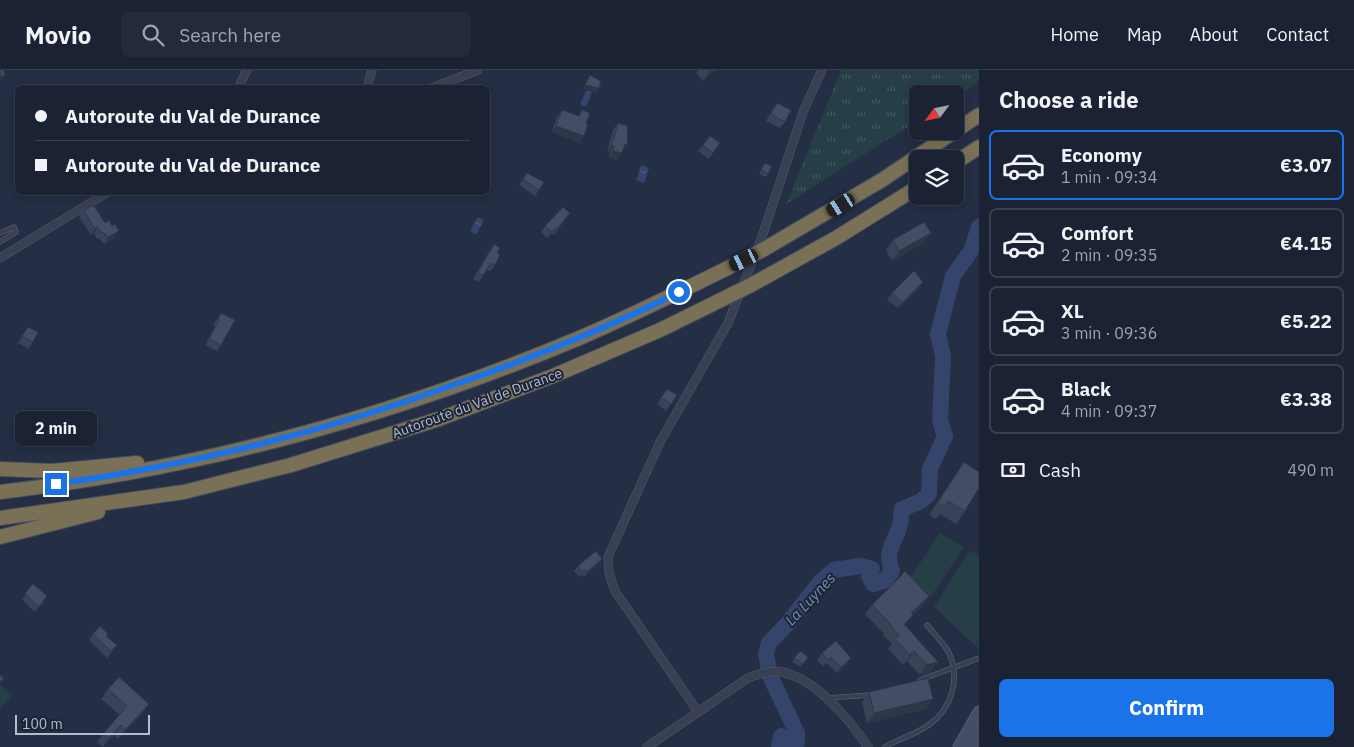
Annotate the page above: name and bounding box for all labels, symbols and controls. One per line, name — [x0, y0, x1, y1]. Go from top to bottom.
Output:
search box — [121, 12, 471, 57]
text: Movio — [25, 19, 91, 51]
icon: search — [139, 21, 167, 49]
text: Search here — [179, 23, 281, 47]
text: Home — [1051, 23, 1099, 46]
text: Map — [1127, 23, 1162, 46]
text: About — [1190, 23, 1238, 46]
text: Contact — [1266, 23, 1329, 46]
north arrow — [909, 85, 964, 140]
map controls — [909, 85, 964, 205]
text: Choose a ride — [999, 85, 1139, 114]
text: Autoroute du Val de Durance — [65, 104, 320, 128]
icon: car — [1001, 143, 1046, 188]
text: Economy — [1061, 143, 1142, 167]
button: layers — [909, 150, 964, 205]
text: Autoroute du Val de Durance — [65, 153, 320, 177]
text: €3.07 — [1280, 153, 1332, 177]
text: 1 min · 09:34 — [1061, 167, 1157, 187]
car — [824, 191, 857, 219]
icon: car — [1001, 221, 1046, 266]
text: Comfort — [1061, 221, 1134, 245]
text: €4.15 — [1280, 231, 1332, 255]
text: 2 min · 09:35 — [1061, 245, 1157, 265]
car — [727, 247, 760, 273]
route start — [668, 281, 690, 303]
icon: car — [1001, 299, 1046, 344]
text: XL — [1061, 299, 1084, 323]
text: €5.22 — [1280, 309, 1332, 333]
text: 3 min · 09:36 — [1061, 323, 1157, 343]
street label: Autoroute du Val de Durance — [389, 364, 565, 442]
icon: car — [1001, 377, 1046, 422]
text: Black — [1061, 377, 1111, 401]
text: €3.38 — [1280, 387, 1332, 411]
text: 4 min · 09:37 — [1061, 401, 1157, 421]
callout: 2 min — [15, 412, 97, 446]
text: 2 min — [35, 418, 77, 438]
icon: cash — [999, 456, 1027, 484]
text: Cash — [1039, 458, 1081, 482]
text: 490 m — [1287, 460, 1334, 480]
route end — [45, 473, 67, 495]
water label: La Luynes — [781, 569, 839, 629]
button: Confirm — [999, 679, 1334, 737]
scale bar — [15, 712, 150, 735]
text: 100 m — [22, 715, 63, 733]

